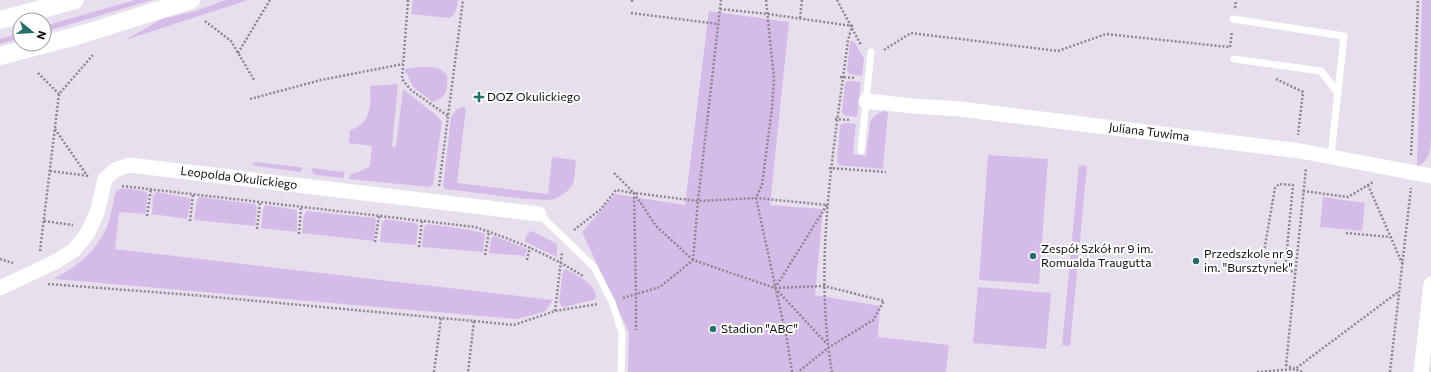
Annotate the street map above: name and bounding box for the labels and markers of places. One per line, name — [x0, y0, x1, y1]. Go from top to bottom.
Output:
place label: DOZ Okulickiego — [487, 89, 580, 103]
marker: DOZ Okulickiego — [474, 92, 484, 102]
place label: Zespół Szkół nr 9 im. Romualda Traugutta — [1041, 241, 1153, 269]
place label: Przedszkole nr 9 im. "Bursztynek" — [1204, 246, 1293, 274]
marker: Zespół Szkół nr 9 im. Romualda Traugutta — [1028, 251, 1038, 261]
marker: Przedszkole nr 9 im. "Bursztynek" — [1191, 256, 1201, 266]
place label: Stadion "ABC" — [721, 321, 798, 335]
marker: Stadion "ABC" — [708, 324, 718, 334]

